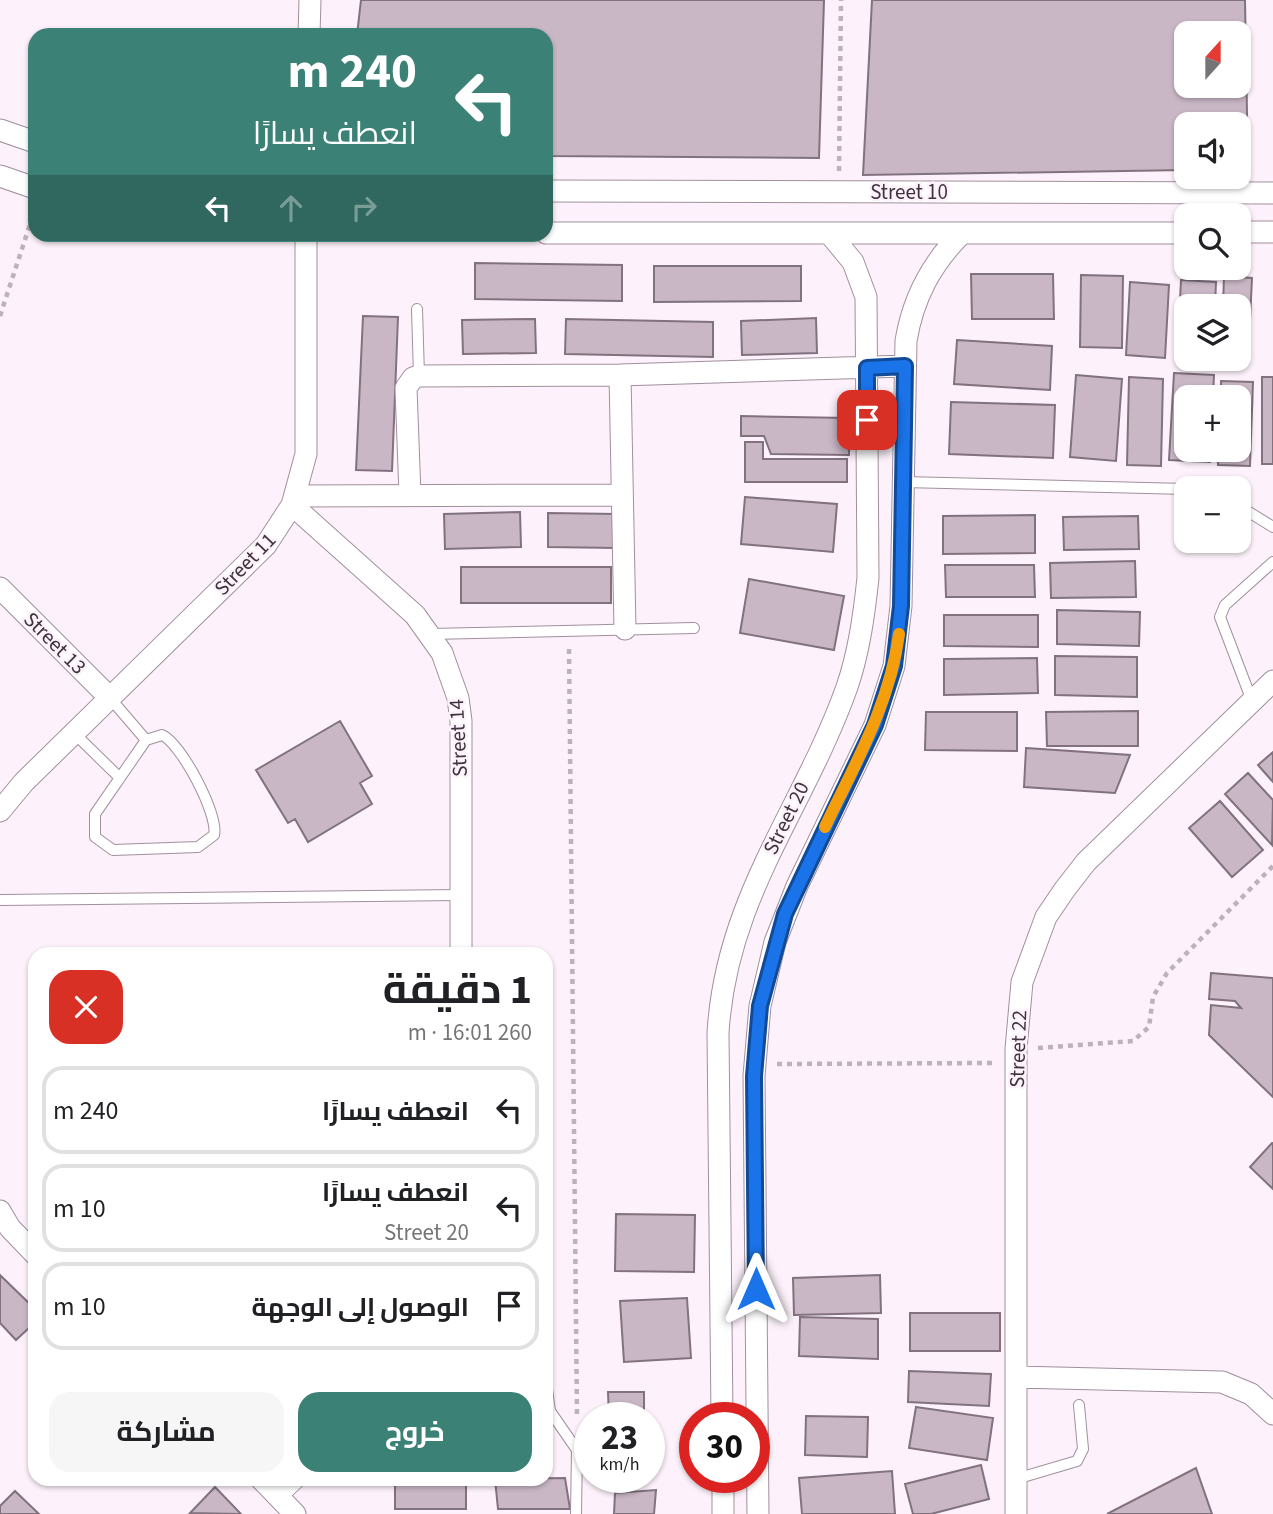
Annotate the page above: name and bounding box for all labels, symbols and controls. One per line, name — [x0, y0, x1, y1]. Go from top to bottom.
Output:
north arrow — [1174, 21, 1251, 98]
map controls — [1174, 21, 1251, 553]
text: 240 m — [288, 37, 417, 107]
icon: left — [441, 56, 532, 147]
text: انعطف يسارًا — [253, 111, 417, 157]
button: sound — [1174, 112, 1251, 189]
street label: Street 10 — [870, 177, 948, 207]
icon: left — [199, 189, 237, 227]
icon: ahead — [272, 189, 310, 227]
icon: right — [345, 189, 383, 227]
button: search — [1174, 203, 1251, 280]
button: layers — [1174, 294, 1251, 371]
button: + — [1174, 385, 1251, 462]
pin — [837, 390, 897, 450]
icon: arrive — [848, 401, 886, 439]
button: − — [1174, 476, 1251, 553]
street label: Street 11 — [207, 526, 283, 602]
street label: Street 13 — [17, 605, 93, 681]
street label: Street 14 — [441, 698, 475, 778]
street label: Street 20 — [755, 777, 817, 859]
text: 1 دقيقة — [383, 960, 532, 1020]
button: close — [49, 970, 123, 1044]
street label: Street 22 — [1002, 1010, 1034, 1088]
text: 260 m · 16:01 — [408, 1016, 532, 1049]
icon: left — [490, 1091, 528, 1129]
text: 240 m — [53, 1092, 119, 1129]
text: انعطف يسارًا — [322, 1093, 469, 1130]
text: انعطف يسارًا — [322, 1174, 469, 1211]
icon: left — [490, 1189, 528, 1227]
text: 10 m — [53, 1190, 106, 1227]
text: Street 20 — [384, 1216, 469, 1249]
position arrow — [719, 1252, 793, 1326]
icon: arrive — [490, 1287, 528, 1325]
text: 10 m — [53, 1288, 106, 1325]
text: الوصول إلى الوجهة — [251, 1289, 469, 1326]
button: مشاركة — [49, 1392, 284, 1472]
button: خروج — [298, 1392, 532, 1472]
speed limit sign: 30 — [679, 1402, 770, 1493]
text: 23 — [601, 1413, 638, 1463]
text: km/h — [600, 1452, 639, 1477]

